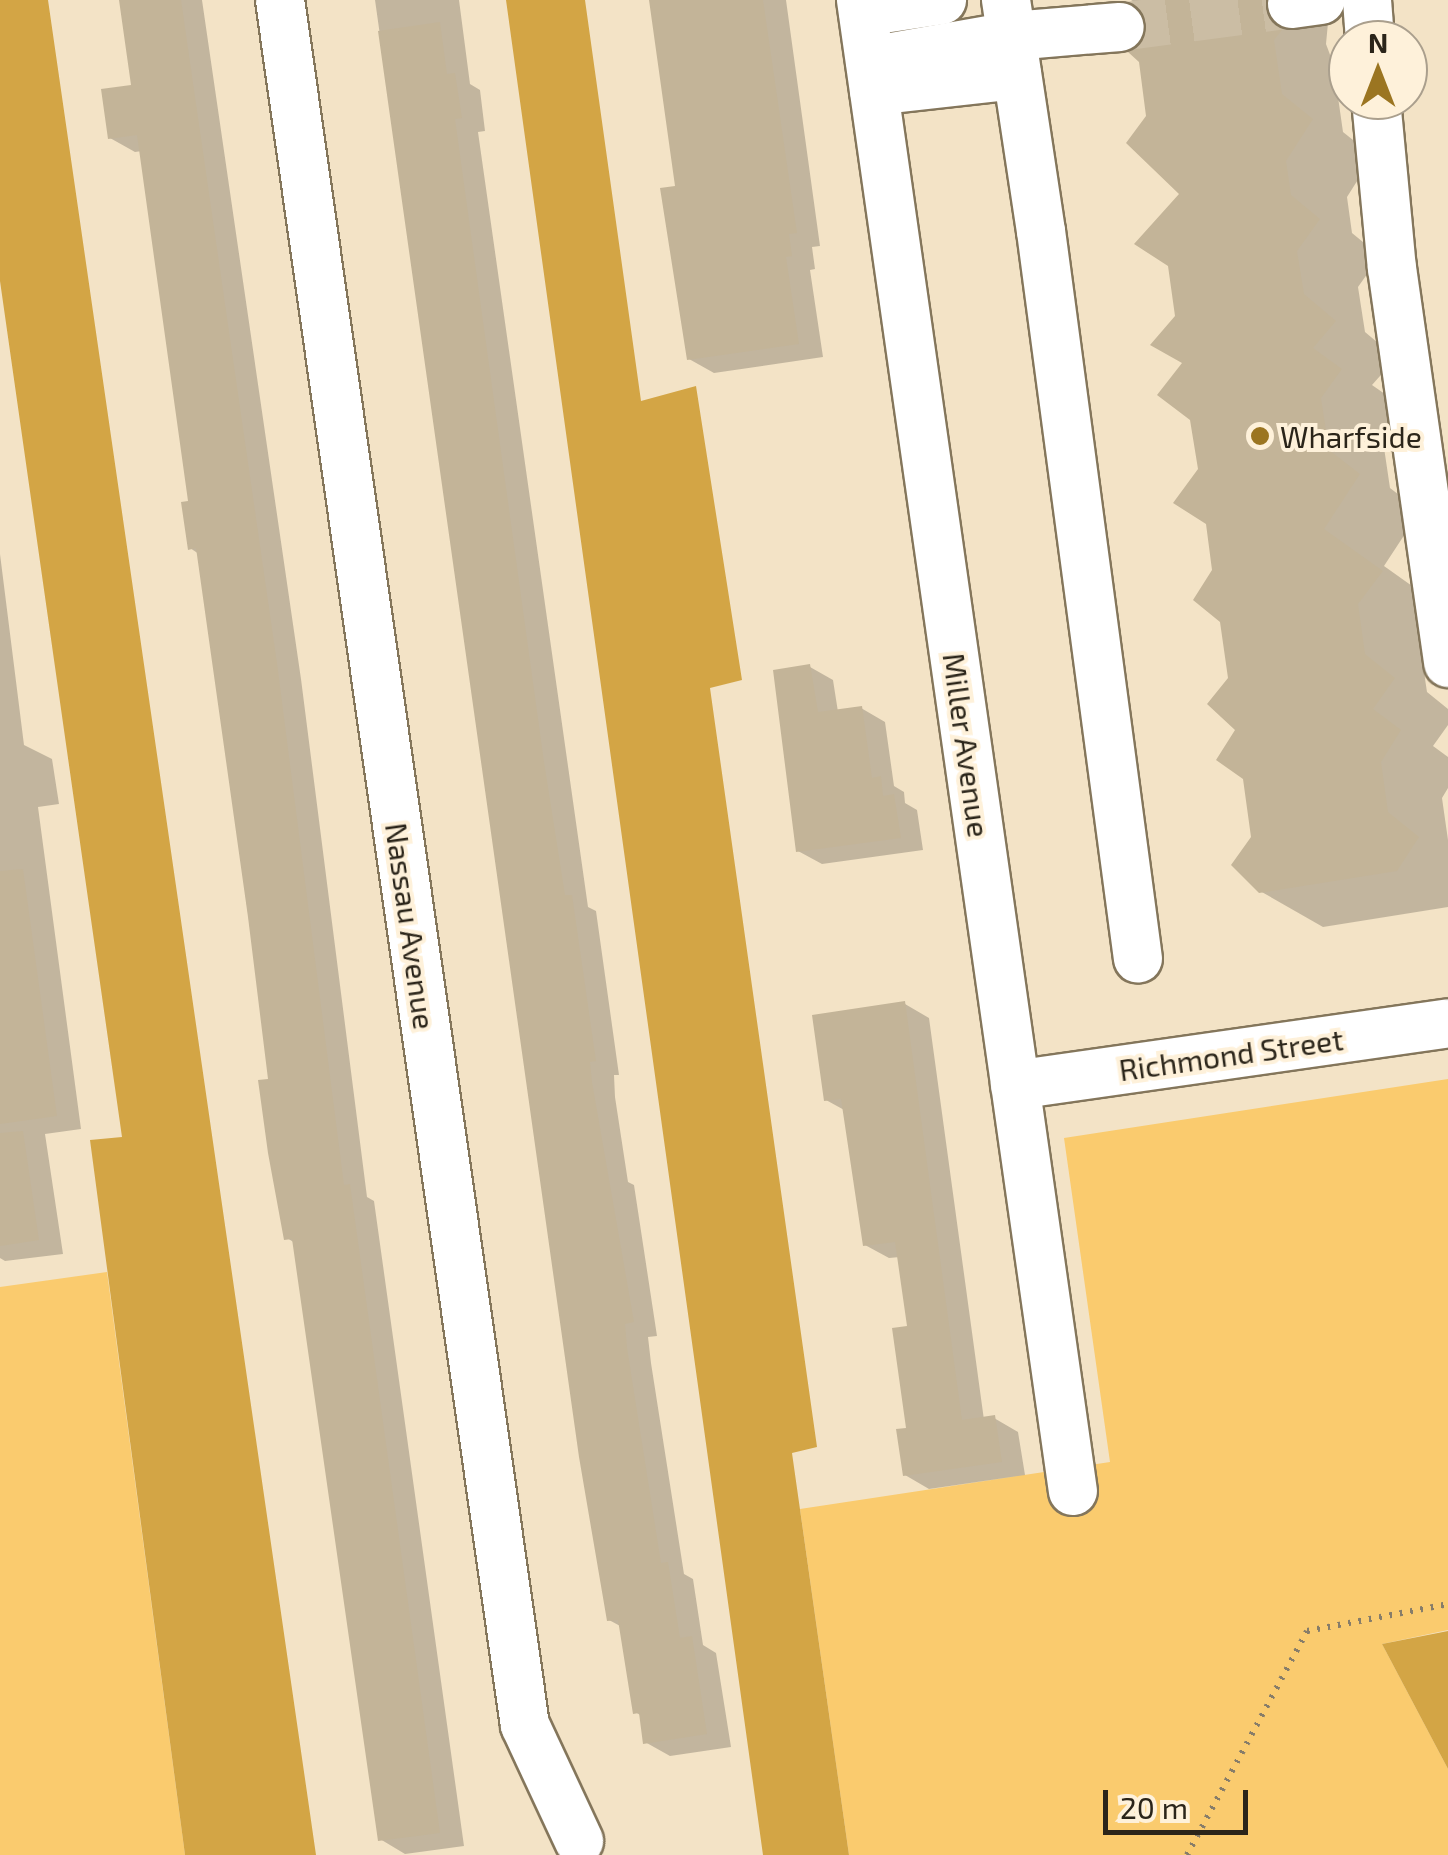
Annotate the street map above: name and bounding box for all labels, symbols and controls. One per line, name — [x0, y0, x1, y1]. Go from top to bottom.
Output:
north arrow — [1328, 20, 1428, 120]
text: N — [1368, 25, 1388, 59]
place label: Wharfside — [1280, 418, 1422, 454]
marker: Wharfside — [1249, 425, 1271, 447]
street label: Miller Avenue — [936, 650, 998, 840]
street label: Nassau Avenue — [379, 820, 443, 1032]
street label: Richmond Street — [1117, 1020, 1345, 1088]
scale bar — [1108, 1770, 1253, 1832]
text: 20 m — [1120, 1789, 1188, 1825]

